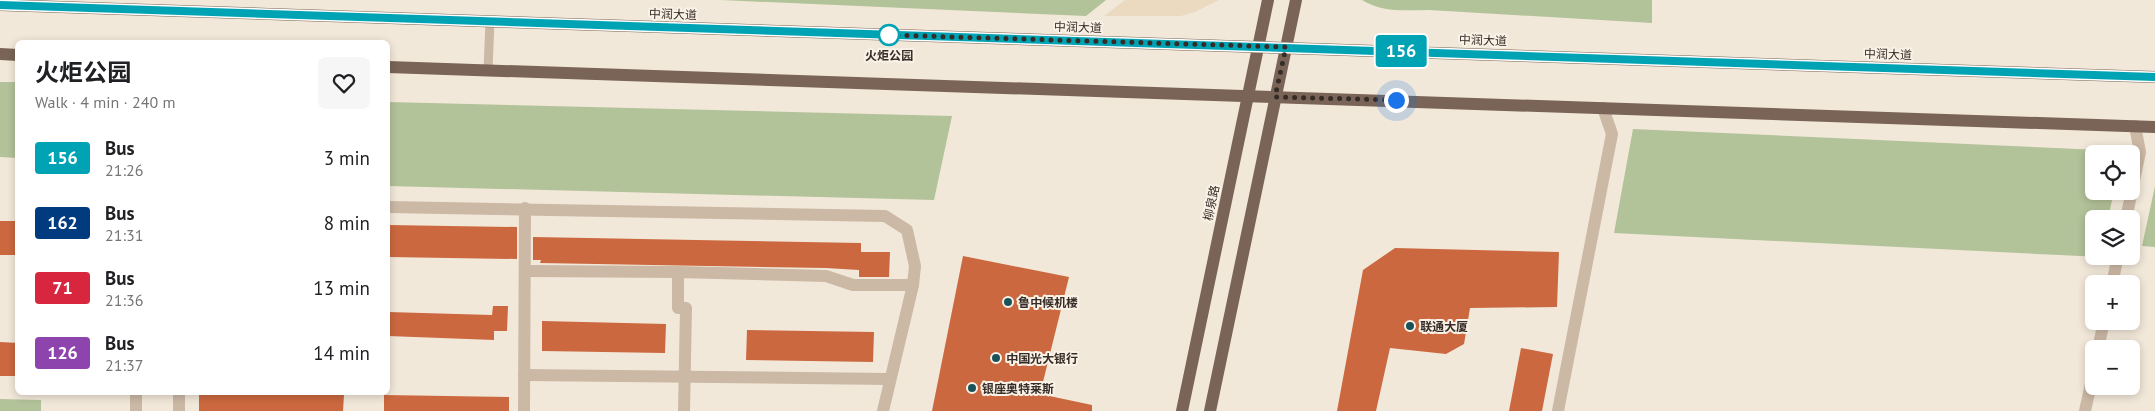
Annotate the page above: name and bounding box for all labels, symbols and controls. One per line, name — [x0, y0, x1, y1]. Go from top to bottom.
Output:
street label: 中润大道 — [649, 6, 697, 22]
street label: 中润大道 — [1054, 19, 1102, 35]
marker: 火炬公园 — [878, 24, 900, 46]
street label: 中润大道 — [1459, 32, 1507, 48]
line badge: 156 — [1372, 35, 1430, 67]
text: 156 — [1386, 39, 1416, 62]
street label: 中润大道 — [1864, 46, 1912, 62]
place label: 火炬公园 — [865, 48, 913, 63]
text: 火炬公园 — [35, 57, 131, 88]
button: heart — [318, 57, 370, 109]
your location — [1384, 88, 1409, 113]
text: Walk · 4 min · 240 m — [35, 92, 175, 112]
text: Bus — [105, 136, 134, 160]
map controls — [2085, 145, 2140, 395]
button: locate — [2085, 145, 2140, 200]
text: 156 — [47, 146, 78, 169]
text: 3 min — [324, 146, 370, 170]
text: 21:26 — [105, 160, 143, 180]
street label: 柳泉路 — [1200, 184, 1222, 222]
text: Bus — [105, 201, 134, 225]
button: layers — [2085, 210, 2140, 265]
text: 162 — [47, 211, 78, 234]
text: 8 min — [324, 211, 370, 235]
text: 21:31 — [105, 225, 143, 245]
text: Bus — [105, 266, 134, 290]
button: + — [2085, 275, 2140, 330]
text: 71 — [52, 276, 73, 299]
text: 13 min — [313, 276, 370, 300]
text: 21:36 — [105, 290, 143, 310]
place label: 鲁中候机楼 — [1018, 295, 1078, 310]
marker: 鲁中候机楼 — [1002, 296, 1014, 308]
place label: 联通大厦 — [1420, 319, 1468, 334]
marker: 联通大厦 — [1404, 320, 1416, 332]
text: Bus — [105, 331, 134, 355]
button: − — [2085, 340, 2140, 395]
text: 126 — [47, 341, 78, 364]
text: 14 min — [313, 341, 370, 365]
place label: 中国光大银行 — [1006, 351, 1078, 366]
marker: 中国光大银行 — [990, 352, 1002, 364]
text: 21:37 — [105, 355, 143, 375]
place label: 银座奥特莱斯 — [982, 381, 1054, 396]
marker: 银座奥特莱斯 — [966, 382, 978, 394]

